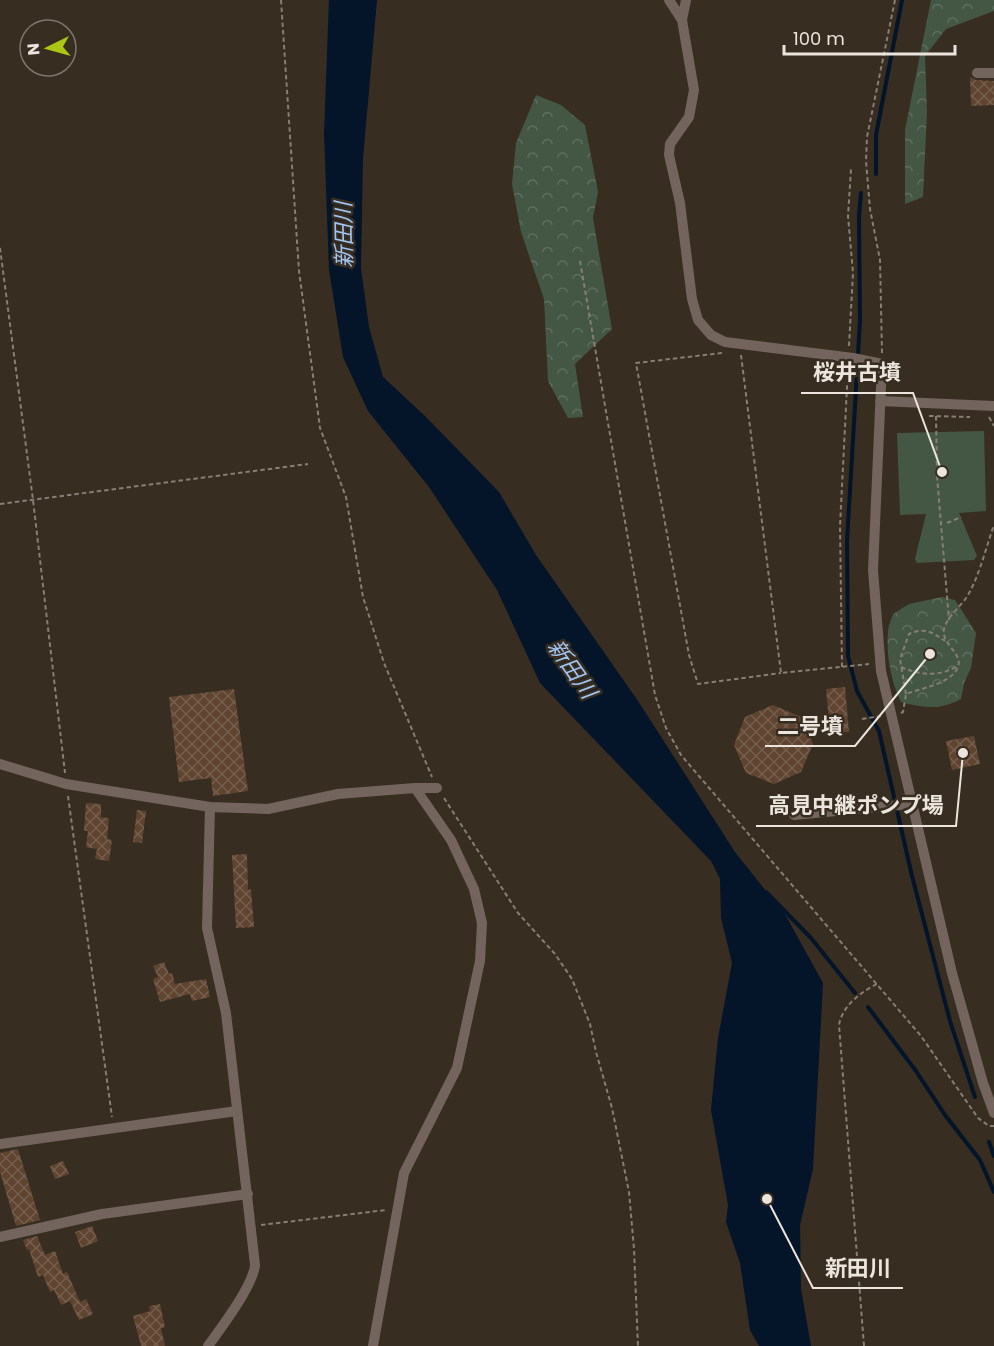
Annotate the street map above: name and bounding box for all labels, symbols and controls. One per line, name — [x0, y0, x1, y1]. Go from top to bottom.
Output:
north arrow — [18, 18, 78, 78]
scale bar — [784, 18, 955, 56]
text: 100 m — [793, 26, 845, 51]
text: N — [22, 42, 46, 56]
water label: 新田川 — [328, 200, 360, 268]
callout: 桜井古墳 — [801, 353, 913, 393]
text: 桜井古墳 — [813, 357, 901, 388]
water label: 新田川 — [540, 633, 605, 707]
callout: 二号墳 — [765, 706, 855, 746]
text: 二号墳 — [777, 711, 843, 742]
callout: 高見中継ポンプ場 — [756, 786, 956, 826]
text: 高見中継ポンプ場 — [768, 790, 944, 821]
callout: 新田川 — [813, 1248, 903, 1288]
text: 新田川 — [825, 1253, 891, 1284]

